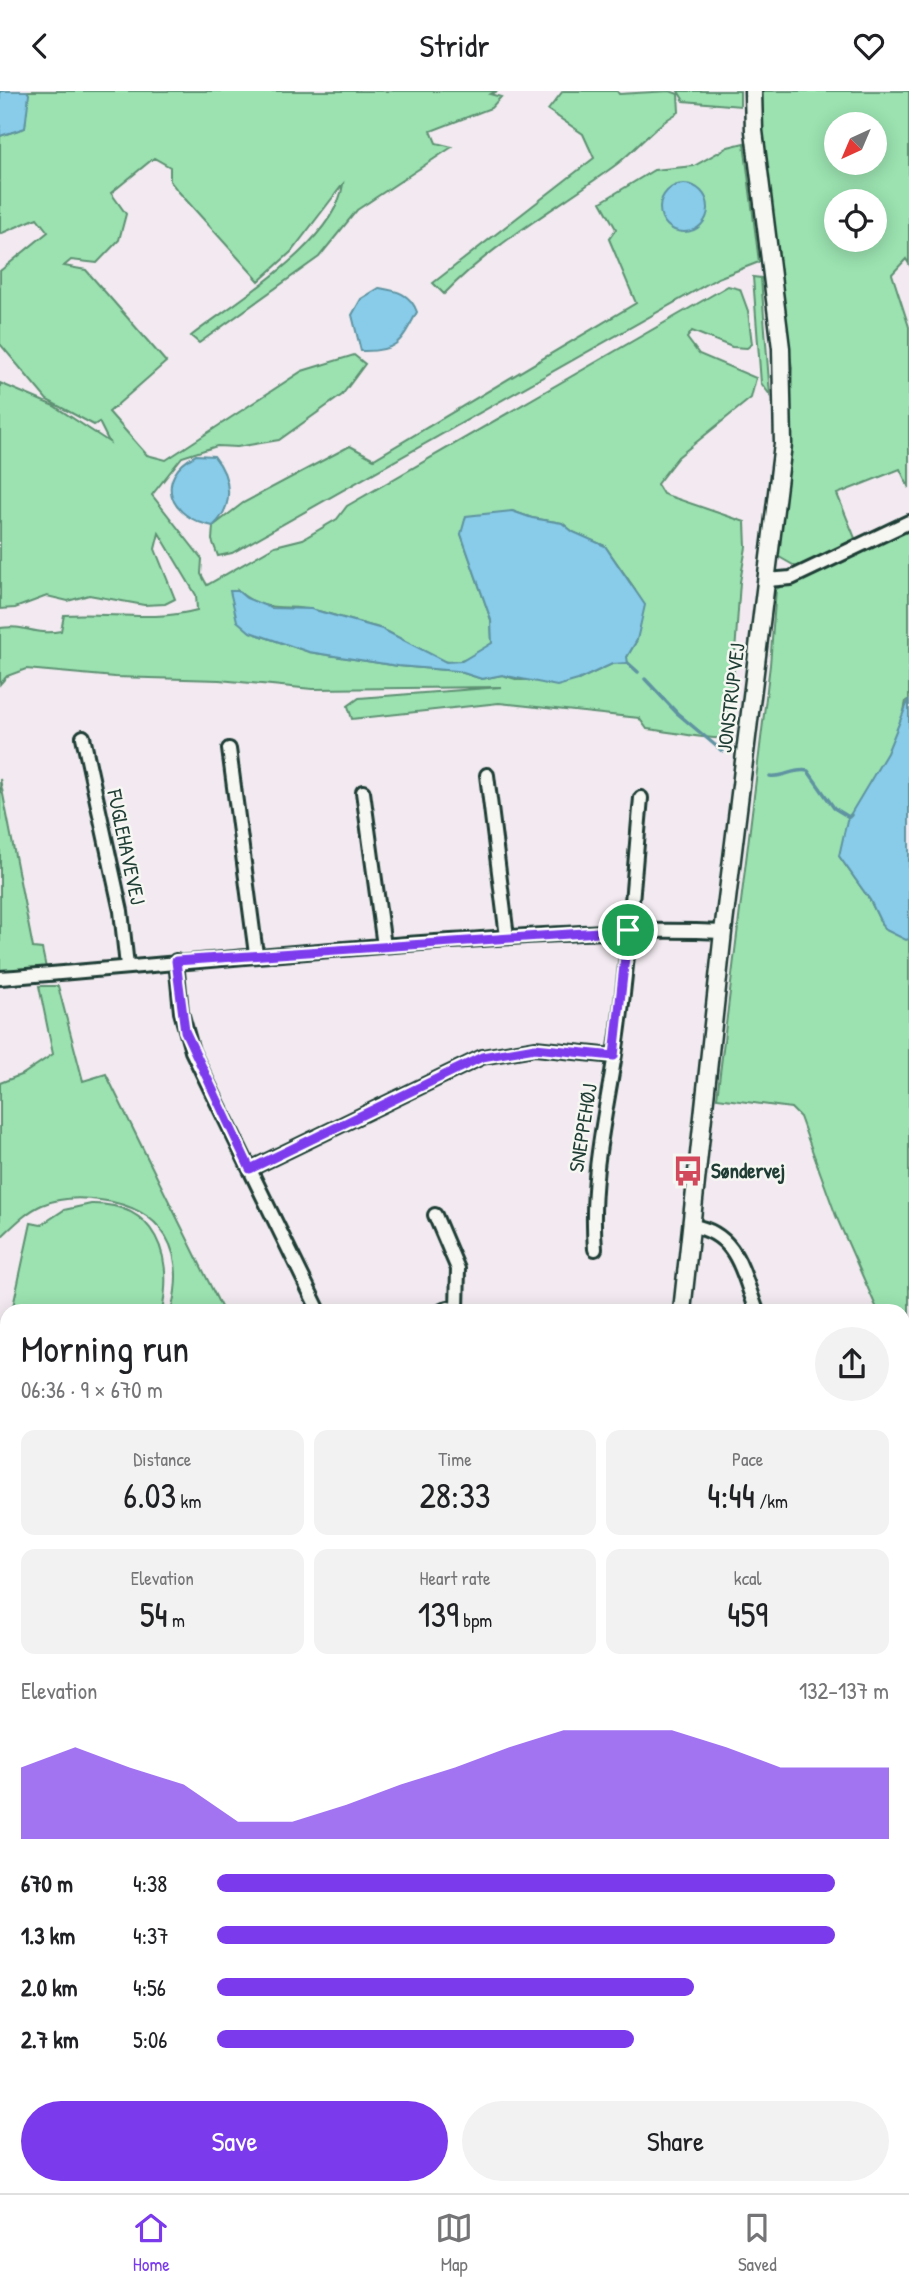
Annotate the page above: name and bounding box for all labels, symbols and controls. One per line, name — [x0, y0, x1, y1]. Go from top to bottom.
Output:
text: Stridr — [420, 24, 489, 67]
icon: back — [21, 27, 59, 65]
icon: heart — [850, 27, 888, 65]
north arrow — [824, 112, 887, 175]
map controls — [824, 112, 887, 252]
button: locate — [824, 189, 887, 252]
street label: JONSTRUPVEJ — [709, 641, 752, 754]
street label: FUGLEHAVEVEJ — [100, 786, 153, 907]
pin — [598, 900, 658, 960]
icon: arrive — [609, 911, 647, 949]
street label: SNEPPEHØJ — [561, 1081, 604, 1174]
bus stop icon: Søndervej — [671, 1154, 705, 1188]
place label: Søndervej — [711, 1156, 785, 1185]
text: Morning run — [21, 1322, 189, 1374]
button: share — [815, 1327, 889, 1401]
text: 06:36 · 9 × 670 m — [21, 1374, 163, 1405]
text: Distance — [133, 1446, 191, 1472]
text: Time — [438, 1446, 472, 1472]
text: Pace — [732, 1446, 763, 1472]
text: 6.03 — [123, 1472, 176, 1519]
text: 28:33 — [419, 1472, 491, 1519]
text: 4:44 — [707, 1472, 755, 1519]
text: km — [176, 1488, 201, 1514]
text: /km — [755, 1488, 788, 1514]
text: Elevation — [131, 1565, 194, 1591]
text: Heart rate — [420, 1565, 490, 1591]
text: kcal — [734, 1565, 762, 1591]
text: 54 — [140, 1591, 168, 1638]
text: 139 — [418, 1591, 459, 1638]
text: 459 — [727, 1591, 768, 1638]
text: m — [168, 1607, 185, 1633]
text: bpm — [459, 1607, 492, 1633]
text: Elevation — [21, 1675, 97, 1706]
text: 132–137 m — [799, 1675, 889, 1706]
text: 670 m — [21, 1868, 73, 1899]
text: 4:38 — [133, 1868, 167, 1899]
text: 1.3 km — [21, 1920, 75, 1951]
text: 4:37 — [133, 1920, 169, 1951]
text: 2.0 km — [21, 1972, 77, 2003]
text: 4:56 — [133, 1972, 166, 2003]
text: 2.7 km — [21, 2024, 79, 2055]
text: 5:06 — [133, 2024, 168, 2055]
button: Save — [21, 2101, 448, 2181]
button: Share — [462, 2101, 889, 2181]
tab: Home — [132, 2209, 170, 2277]
tab: Map — [435, 2209, 473, 2277]
tab: Saved — [738, 2209, 777, 2277]

